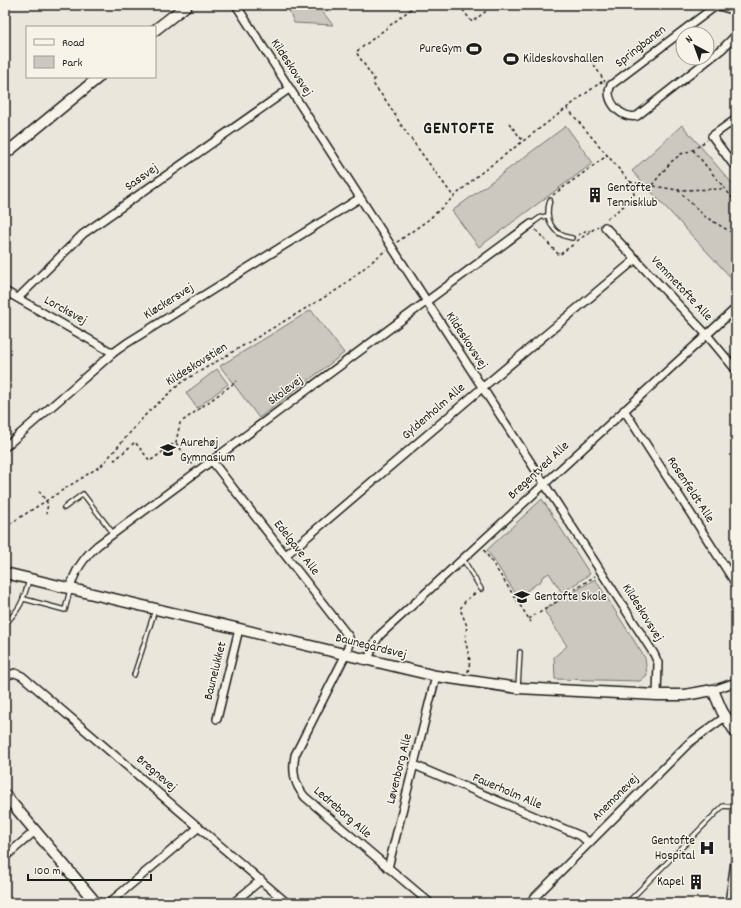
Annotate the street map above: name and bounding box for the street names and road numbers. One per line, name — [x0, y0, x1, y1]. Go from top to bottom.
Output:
street label: Springbanen — [611, 21, 671, 73]
street label: Kildeskovsvej — [265, 35, 317, 101]
street label: Sassvej — [121, 160, 163, 196]
street label: Vemmetofte Alle — [646, 252, 717, 326]
street label: Kløckersvej — [140, 279, 198, 325]
street label: Lorcksvej — [40, 291, 90, 331]
street label: Kildeskovsvej — [440, 308, 492, 374]
street label: Kildeskovstien — [162, 338, 232, 392]
street label: Skolevej — [264, 371, 308, 411]
street label: Gyldenholm Alle — [398, 379, 470, 445]
street label: Bregentved Alle — [504, 437, 574, 505]
street label: Rosenfeldt Alle — [661, 453, 719, 527]
street label: Edelgave Alle — [268, 516, 324, 580]
street label: Kildeskovsvej — [617, 580, 667, 646]
street label: Baunegårdsvej — [333, 629, 409, 665]
street label: Baunelukket — [200, 640, 232, 702]
street label: Løvenborg Alle — [382, 731, 418, 806]
street label: Bregnevej — [131, 751, 181, 797]
street label: Fauerholm Alle — [469, 769, 545, 815]
street label: Anemonevej — [588, 770, 644, 826]
street label: Ledreborg Alle — [309, 782, 375, 844]

